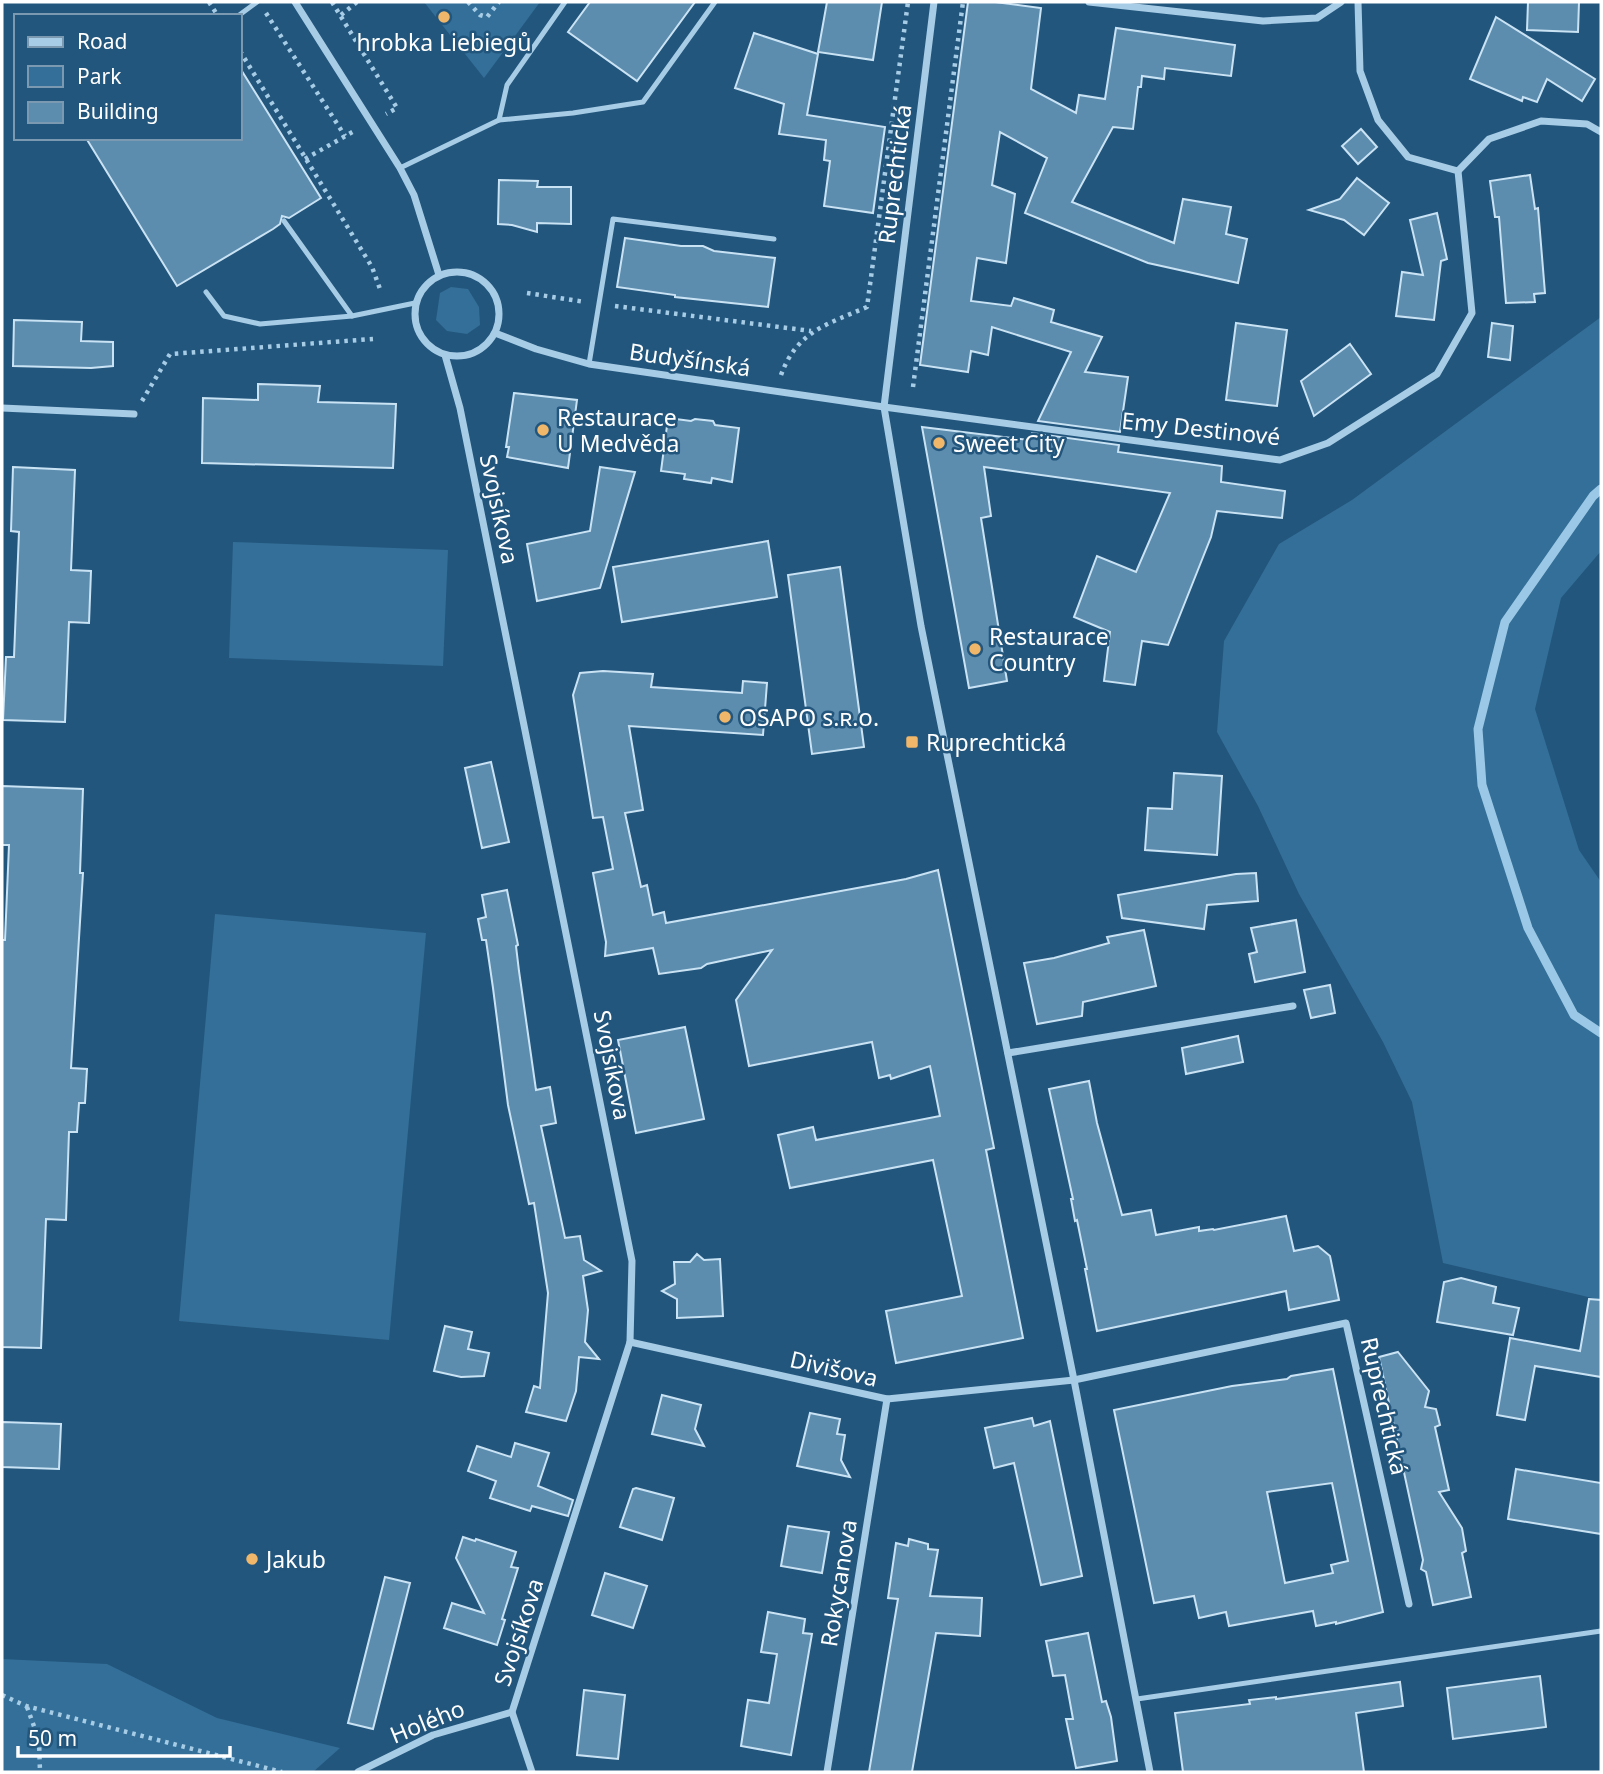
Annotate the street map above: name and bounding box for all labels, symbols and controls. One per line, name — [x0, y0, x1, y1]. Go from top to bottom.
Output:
marker: hrobka Liebiegů — [436, 9, 452, 25]
legend — [14, 14, 242, 140]
place label: hrobka Liebiegů — [357, 26, 531, 58]
text: Road — [77, 27, 127, 55]
text: Park — [77, 62, 122, 90]
text: Building — [77, 97, 159, 125]
street label: Ruprechtická — [870, 102, 918, 246]
street label: Budyšínská — [627, 335, 753, 383]
place label: Restaurace U Medvěda — [557, 401, 679, 459]
street label: Emy Destinové — [1120, 404, 1282, 452]
marker: Restaurace U Medvěda — [535, 422, 551, 438]
place label: Sweet City — [953, 427, 1065, 459]
marker: Sweet City — [931, 435, 947, 451]
street label: Svojsíkova — [473, 451, 527, 567]
place label: Restaurace Country — [989, 620, 1109, 678]
marker: Restaurace Country — [967, 641, 983, 657]
place label: OSAPO s.ʀ.ᴏ. — [739, 701, 879, 733]
marker: OSAPO s.ʀ.ᴏ. — [717, 709, 733, 725]
place label: Ruprechtická — [926, 726, 1066, 758]
marker: Ruprechtická — [904, 734, 920, 750]
street label: Svojsíkova — [587, 1007, 639, 1123]
street label: Ruprechtická — [1354, 1334, 1416, 1478]
street label: Divišova — [787, 1342, 881, 1394]
street label: Rokycanova — [812, 1517, 864, 1649]
place label: Jakub — [264, 1543, 326, 1575]
marker: Jakub — [244, 1551, 260, 1567]
street label: Svojsíkova — [486, 1574, 550, 1690]
street label: Holého — [385, 1692, 469, 1750]
scale bar — [18, 1714, 229, 1758]
text: 50 m — [28, 1724, 77, 1752]

